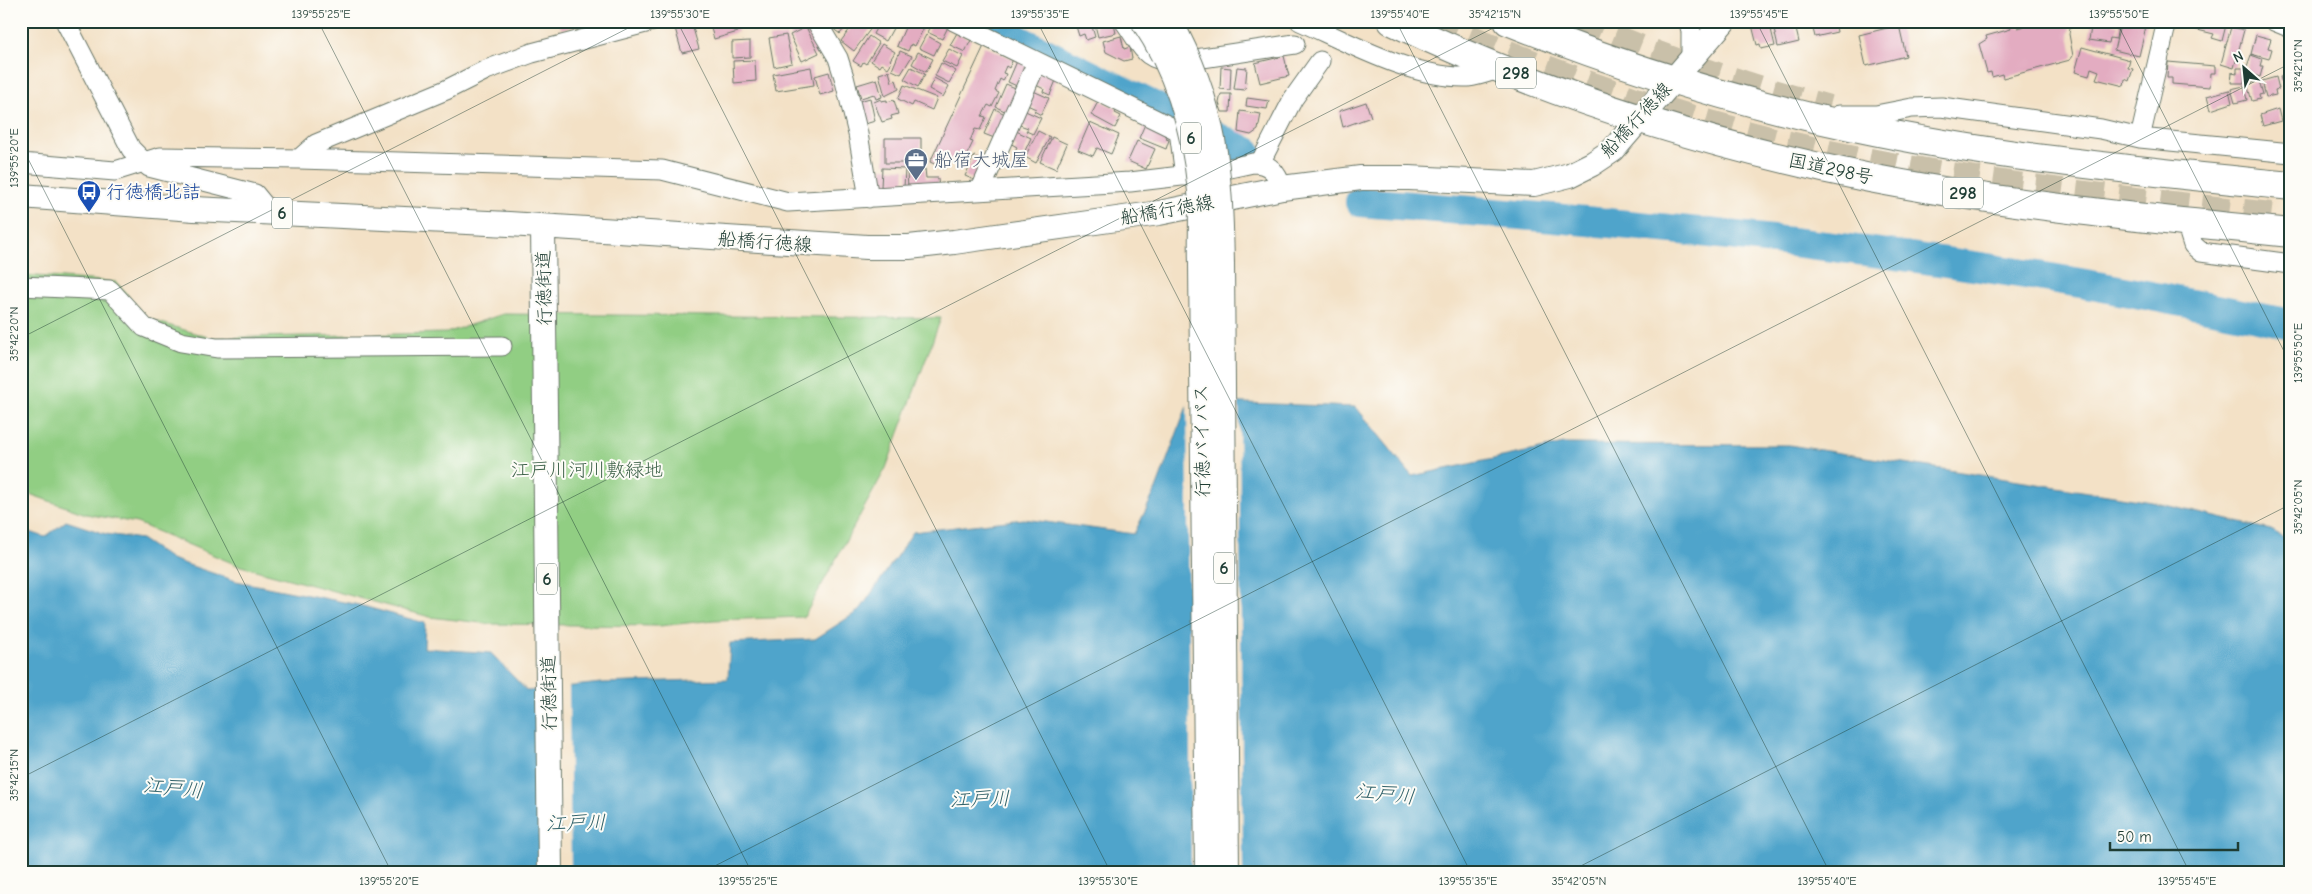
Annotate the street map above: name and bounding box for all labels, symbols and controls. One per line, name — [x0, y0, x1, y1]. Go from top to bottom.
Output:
text: 139°55'25"E — [292, 7, 350, 21]
text: 139°55'30"E — [650, 7, 710, 21]
text: 139°55'35"E — [1011, 7, 1069, 21]
text: 139°55'40"E — [1370, 7, 1430, 21]
text: 35°42'15"N — [1469, 7, 1521, 21]
text: 139°55'45"E — [1730, 7, 1788, 21]
text: 139°55'50"E — [2089, 7, 2149, 21]
text: 35°42'10"N — [2291, 39, 2305, 93]
north arrow — [2220, 42, 2270, 92]
text: N — [2230, 47, 2246, 67]
road number: 298 — [1496, 58, 1536, 88]
street label: 船橋行徳線 — [1596, 78, 1676, 162]
road number: 6 — [1181, 122, 1201, 154]
text: 139°55'20"E — [7, 128, 21, 188]
office icon: 船宿大城屋 — [903, 147, 929, 181]
place label: 船宿大城屋 — [934, 149, 1029, 171]
street label: 国道298号 — [1786, 149, 1876, 189]
road number: 298 — [1943, 178, 1983, 208]
bus stop icon: 行徳橋北詰 — [76, 179, 102, 213]
place label: 行徳橋北詰 — [106, 181, 201, 203]
street label: 船橋行徳線 — [1118, 191, 1216, 229]
road number: 6 — [272, 198, 292, 228]
street label: 船橋行徳線 — [717, 228, 813, 256]
street label: 行徳街道 — [532, 250, 556, 326]
text: 35°42'20"N — [7, 307, 21, 361]
text: 139°55'50"E — [2291, 323, 2305, 383]
street label: 行徳バイパス — [1190, 384, 1214, 498]
park label: 江戸川河川敷緑地 — [511, 459, 663, 481]
text: 35°42'05"N — [2291, 480, 2305, 534]
road number: 6 — [1214, 552, 1234, 584]
road number: 6 — [537, 564, 557, 594]
street label: 行徳街道 — [537, 655, 561, 731]
text: 35°42'15"N — [7, 749, 21, 801]
water label: 江戸川 — [142, 773, 204, 803]
water label: 江戸川 — [1354, 779, 1416, 809]
water label: 江戸川 — [950, 787, 1010, 811]
water label: 江戸川 — [546, 811, 606, 835]
scale bar — [2110, 819, 2237, 851]
text: 50 m — [2117, 828, 2152, 846]
text: 139°55'20"E — [359, 874, 419, 888]
text: 139°55'25"E — [719, 874, 777, 888]
text: 139°55'30"E — [1078, 874, 1138, 888]
text: 139°55'35"E — [1439, 874, 1497, 888]
text: 35°42'05"N — [1552, 874, 1606, 888]
text: 139°55'40"E — [1797, 874, 1857, 888]
text: 139°55'45"E — [2158, 874, 2216, 888]

